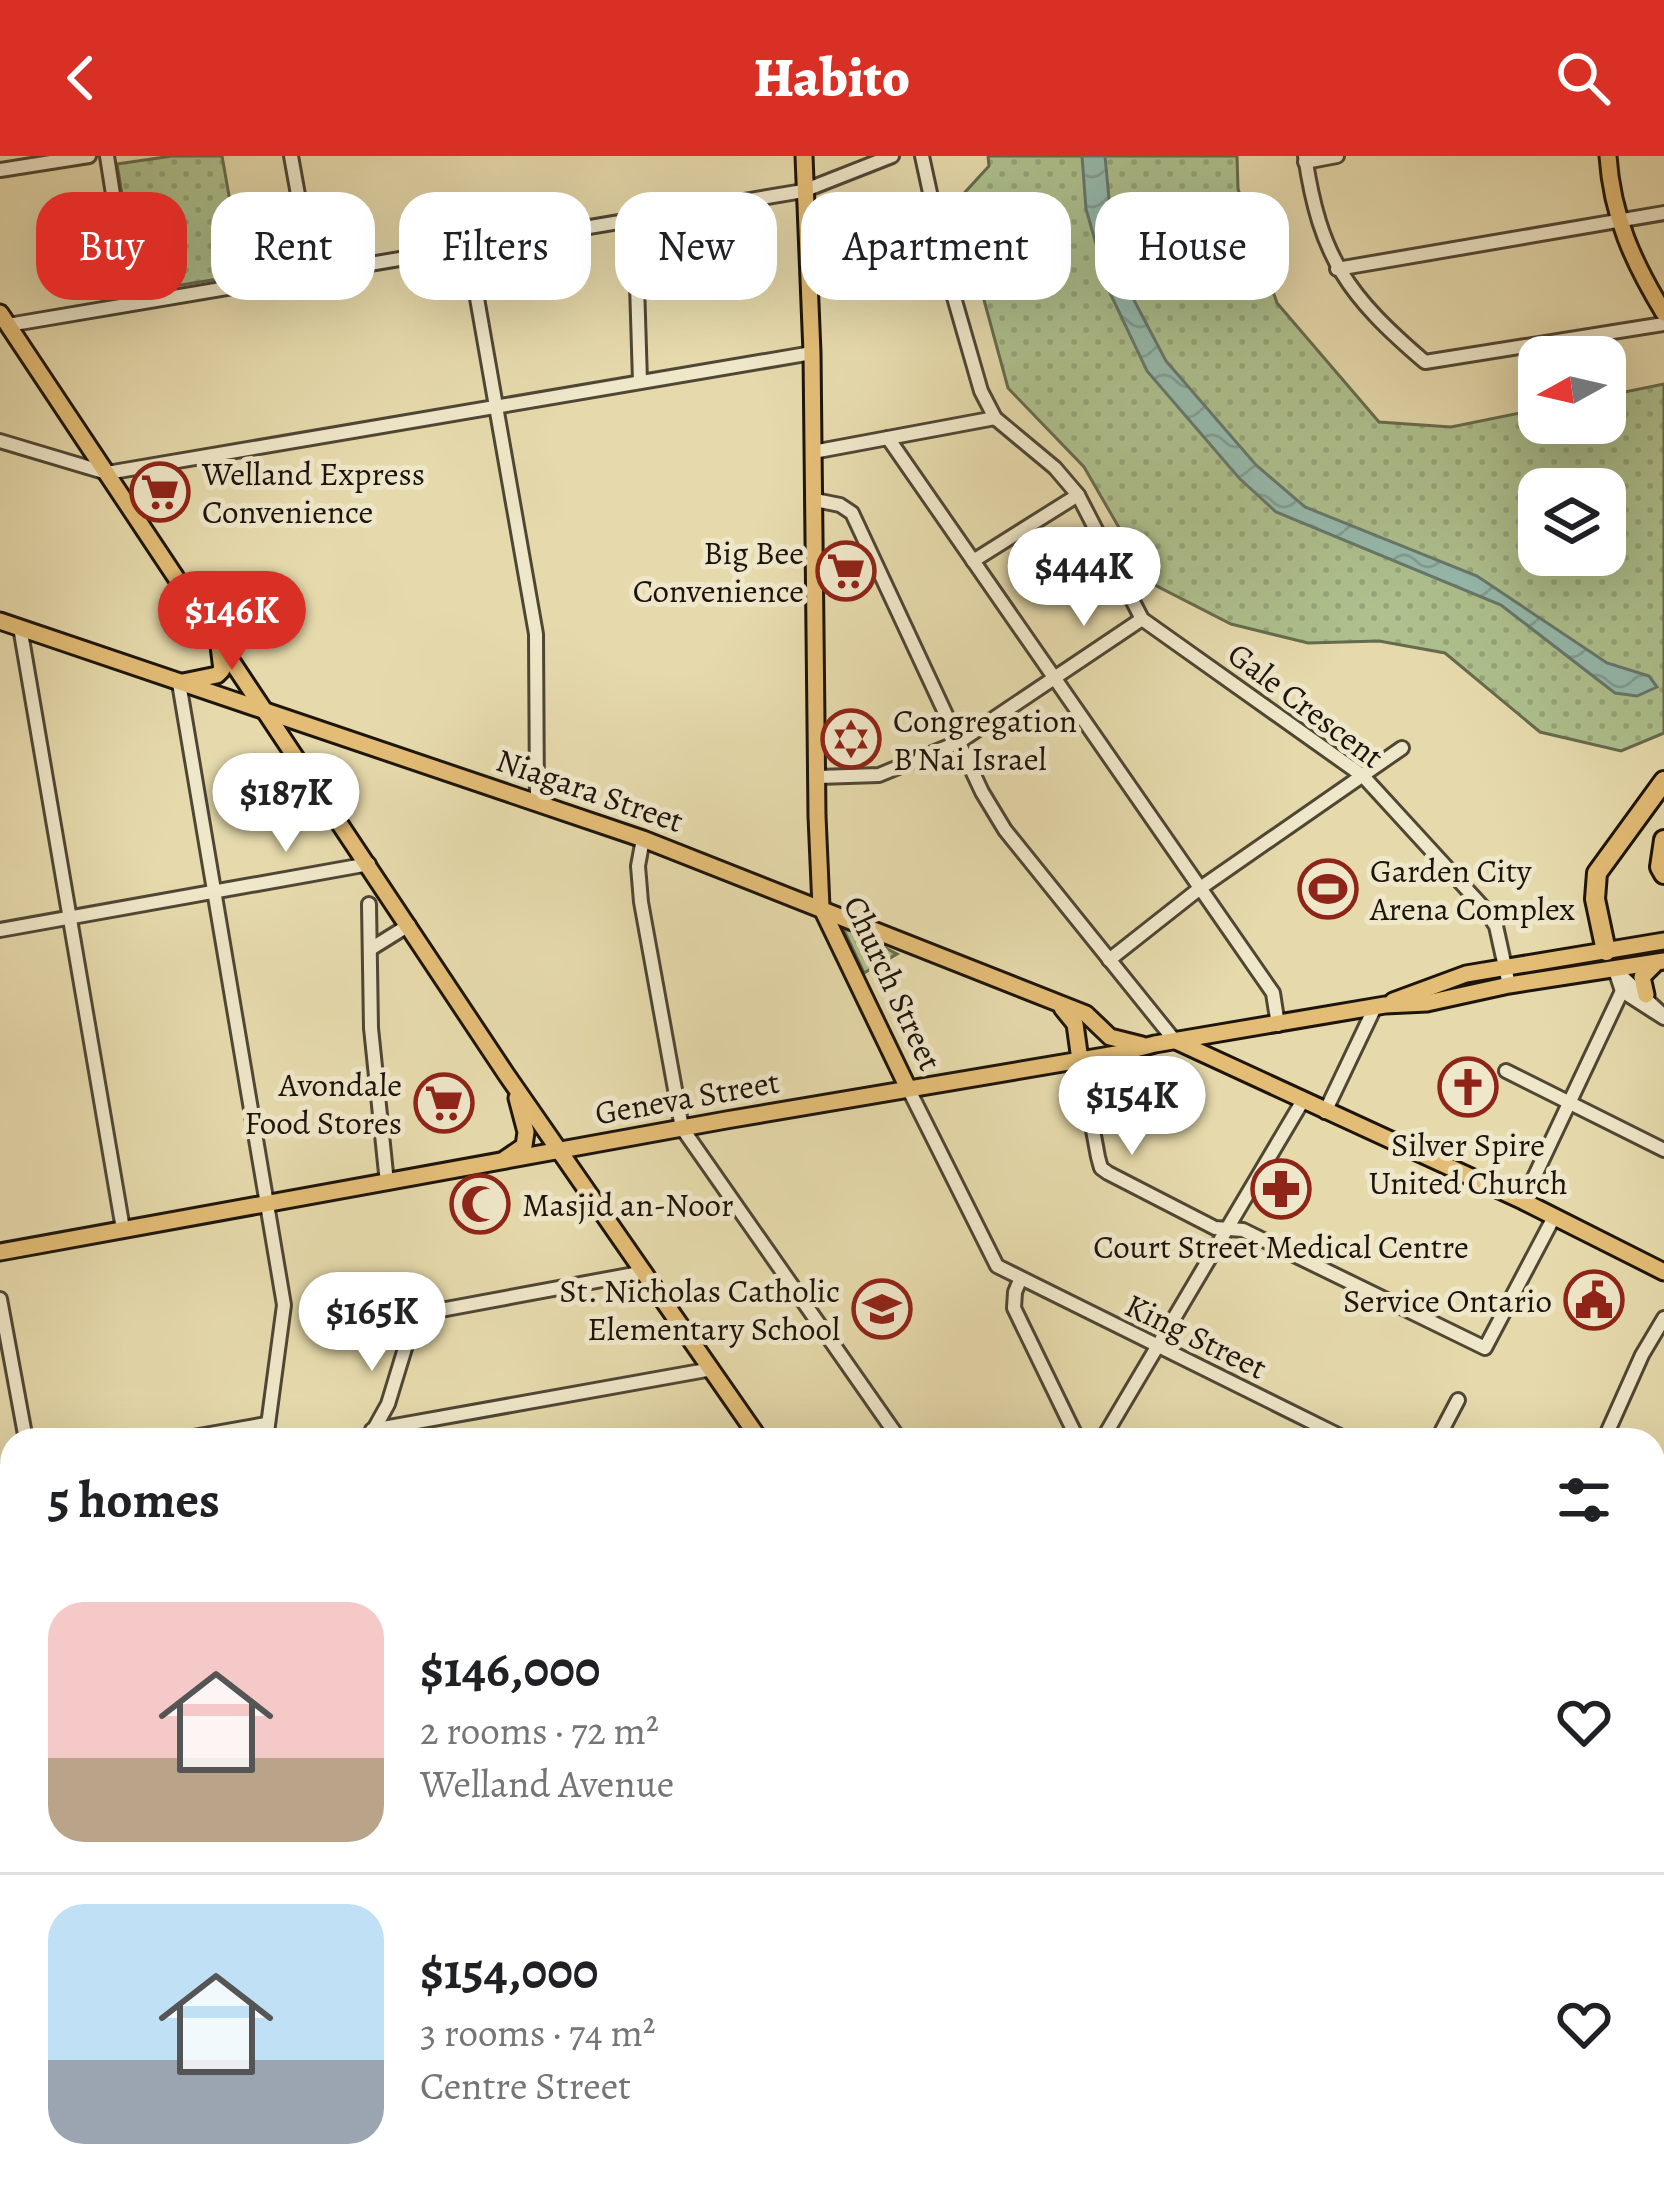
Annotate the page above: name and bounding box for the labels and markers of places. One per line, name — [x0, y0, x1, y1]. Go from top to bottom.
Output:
place label: Welland Express Convenience — [201, 451, 425, 534]
supermarket icon: Welland Express Convenience — [129, 461, 191, 523]
pin: $444K — [1000, 527, 1168, 629]
place label: Big Bee Convenience — [633, 530, 804, 613]
supermarket icon: Big Bee Convenience — [815, 540, 877, 602]
pin: $146K — [148, 571, 316, 673]
place label: Congregation B'Nai Israel — [893, 698, 1077, 781]
synagogue icon: Congregation B'Nai Israel — [820, 708, 882, 770]
pin: $187K — [202, 753, 370, 855]
place label: Garden City Arena Complex — [1369, 848, 1575, 931]
sports icon: Garden City Arena Complex — [1297, 858, 1359, 920]
pin: $154K — [1048, 1056, 1216, 1158]
church icon: Silver Spire United Church — [1437, 1056, 1499, 1118]
place label: Avondale Food Stores — [244, 1062, 402, 1145]
supermarket icon: Avondale Food Stores — [413, 1072, 475, 1134]
place label: Silver Spire United Church — [1368, 1122, 1568, 1205]
pharmacy icon: Court Street Medical Centre — [1250, 1158, 1312, 1220]
mosque icon: Masjid an-Noor — [449, 1173, 511, 1235]
place label: Masjid an-Noor — [522, 1182, 734, 1227]
place label: Court Street Medical Centre — [1093, 1224, 1469, 1269]
place label: St. Nicholas Catholic Elementary School — [559, 1268, 840, 1351]
public building icon: Service Ontario — [1563, 1269, 1625, 1331]
pin: $165K — [288, 1272, 456, 1374]
school or university icon: St. Nicholas Catholic Elementary School — [851, 1278, 913, 1340]
place label: Service Ontario — [1343, 1278, 1552, 1323]

